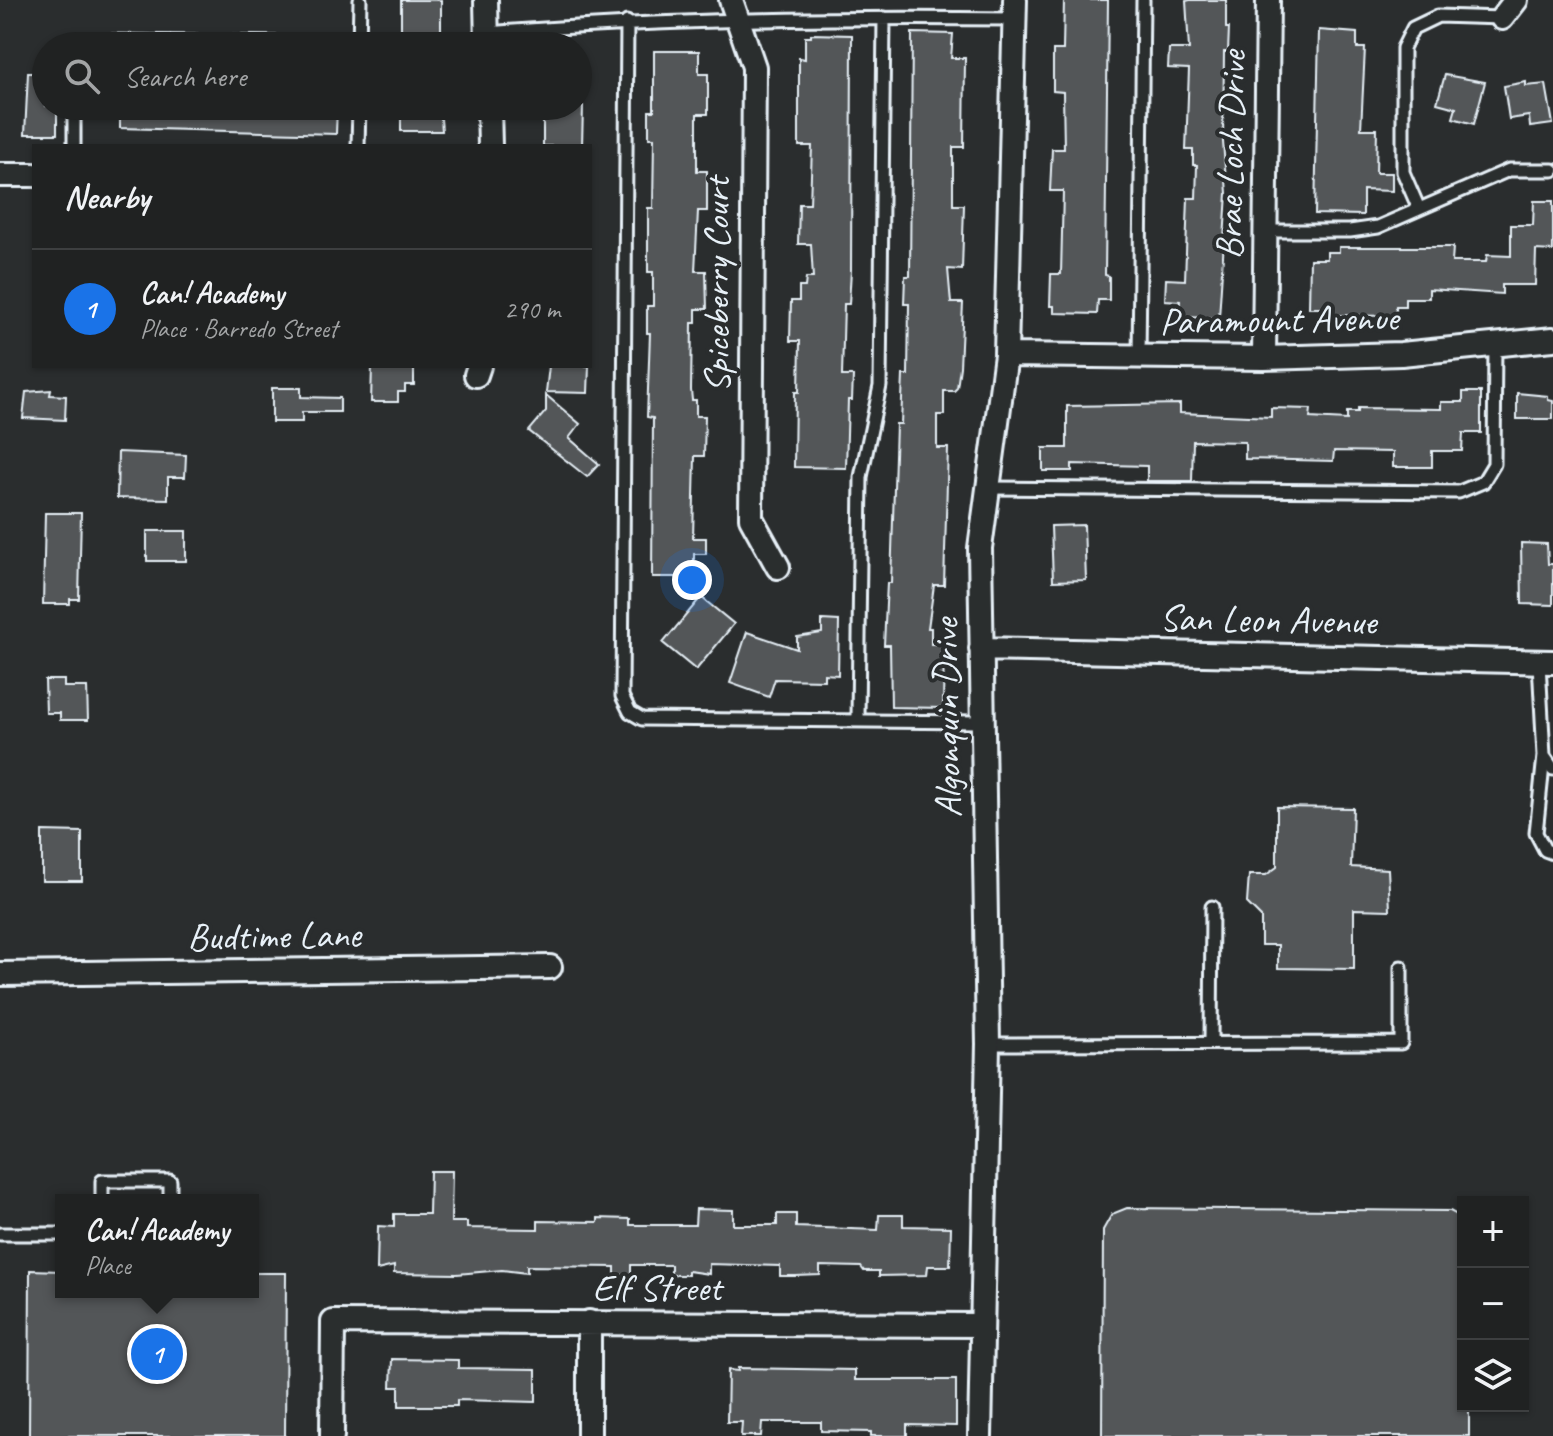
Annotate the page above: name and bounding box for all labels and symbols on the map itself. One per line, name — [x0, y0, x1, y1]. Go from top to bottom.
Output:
street label: Brae Loch Drive — [1205, 48, 1256, 260]
street label: Spiceberry Court — [693, 174, 740, 393]
street label: Paramount Avenue — [1159, 294, 1401, 345]
your location — [672, 560, 712, 600]
street label: San Leon Avenue — [1159, 594, 1379, 645]
street label: Algonquin Drive — [921, 615, 972, 818]
street label: Budtime Lane — [187, 910, 364, 961]
street label: Elf Street — [593, 1264, 725, 1311]
pin: 1 — [131, 1324, 183, 1384]

